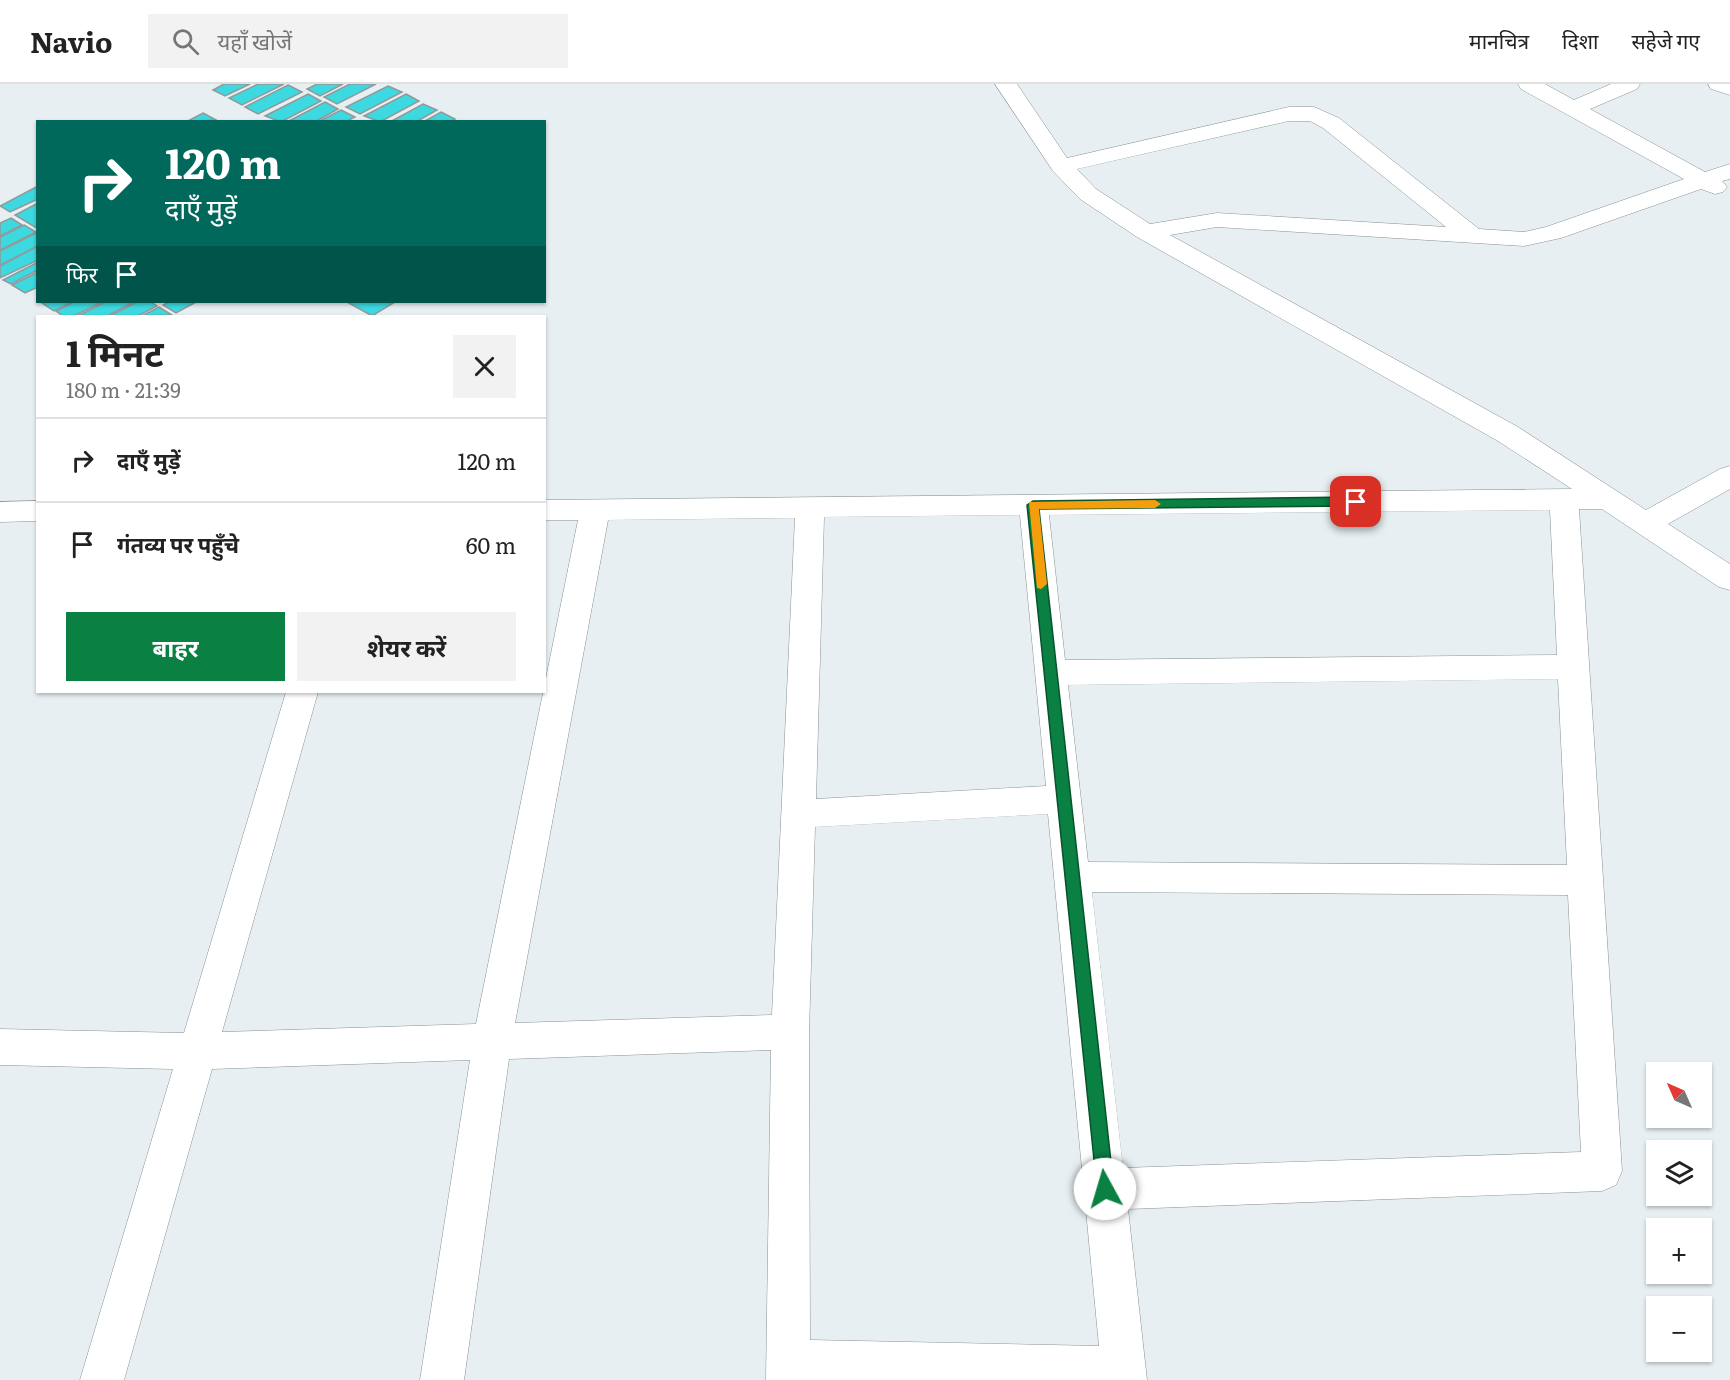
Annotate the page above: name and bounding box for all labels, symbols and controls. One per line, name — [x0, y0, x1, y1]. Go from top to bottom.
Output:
search box — [148, 14, 568, 68]
text: Navio — [30, 20, 112, 62]
text: यहाँ खोजें — [217, 24, 292, 57]
text: मानचित्र — [1469, 24, 1529, 55]
text: दिशा — [1562, 24, 1598, 55]
text: सहेजे गए — [1631, 24, 1700, 55]
icon: search — [169, 25, 202, 58]
text: 120 m — [165, 130, 281, 192]
icon: right — [66, 144, 144, 222]
text: दाएँ मुड़ें — [165, 187, 237, 227]
text: फिर — [66, 257, 98, 290]
icon: arrive — [110, 258, 143, 291]
text: 1 मिनट — [66, 325, 164, 378]
button: close — [453, 335, 516, 398]
text: 180 m · 21:39 — [66, 374, 181, 404]
text: दाएँ मुड़ें — [117, 443, 180, 476]
icon: right — [66, 444, 99, 477]
text: 120 m — [457, 444, 516, 477]
pin — [1330, 476, 1381, 527]
icon: arrive — [1339, 485, 1372, 518]
text: गंतव्य पर पहुँचे — [117, 527, 239, 560]
icon: arrive — [66, 528, 99, 561]
text: 60 m — [466, 528, 516, 561]
button: बाहर — [66, 612, 285, 681]
button: शेयर करें — [297, 612, 516, 681]
north arrow — [1646, 1062, 1712, 1128]
map controls — [1646, 1062, 1712, 1362]
button: layers — [1646, 1140, 1712, 1206]
position arrow — [1073, 1157, 1137, 1221]
button: + — [1646, 1218, 1712, 1284]
button: − — [1646, 1296, 1712, 1362]

